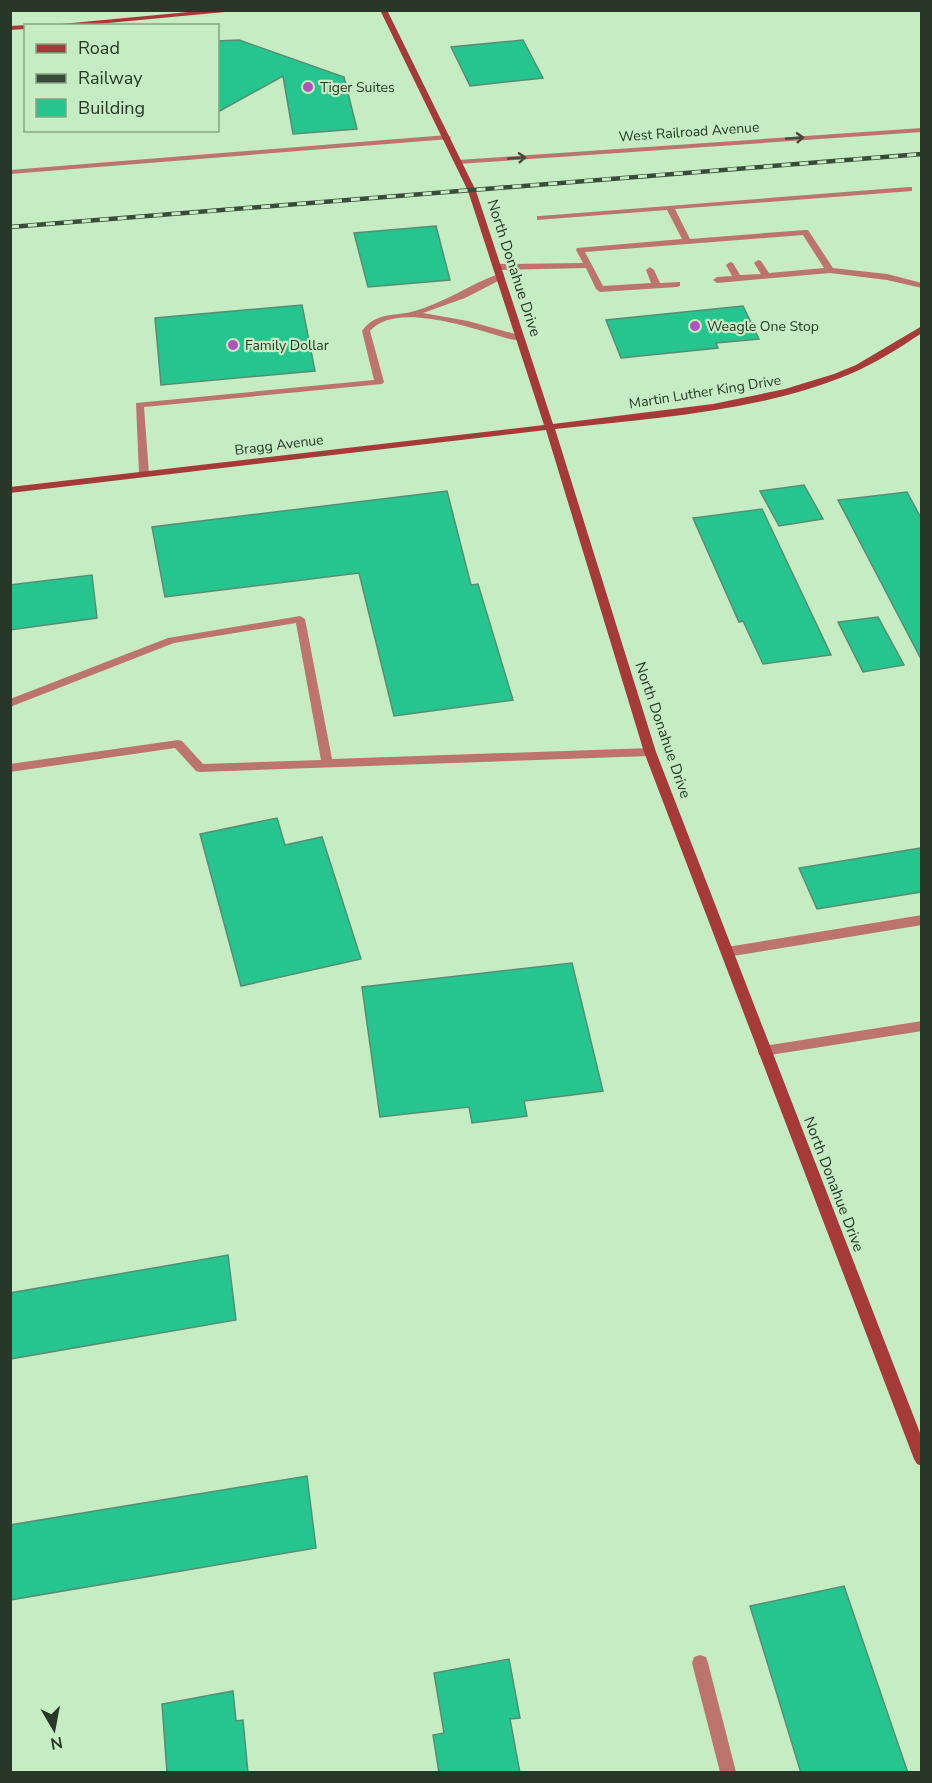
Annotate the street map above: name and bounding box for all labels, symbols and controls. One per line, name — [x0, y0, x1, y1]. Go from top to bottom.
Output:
legend — [24, 24, 219, 132]
text: Road — [78, 36, 120, 60]
text: Railway — [78, 66, 143, 90]
place label: Tiger Suites — [320, 78, 395, 97]
marker: Tiger Suites — [301, 80, 315, 94]
text: Building — [78, 96, 145, 120]
street label: West Railroad Avenue — [618, 118, 760, 146]
one-way arrow — [785, 133, 805, 144]
one-way arrow — [506, 152, 526, 163]
street label: North Donahue Drive — [482, 197, 546, 339]
place label: Weagle One Stop — [707, 317, 819, 336]
marker: Weagle One Stop — [688, 319, 702, 333]
place label: Family Dollar — [245, 336, 329, 355]
marker: Family Dollar — [226, 338, 240, 352]
street label: Martin Luther King Drive — [628, 371, 782, 413]
street label: Bragg Avenue — [233, 430, 325, 460]
street label: North Donahue Drive — [630, 659, 696, 801]
street label: North Donahue Drive — [799, 1114, 869, 1254]
north arrow — [24, 1699, 84, 1759]
text: N — [49, 1731, 64, 1755]

